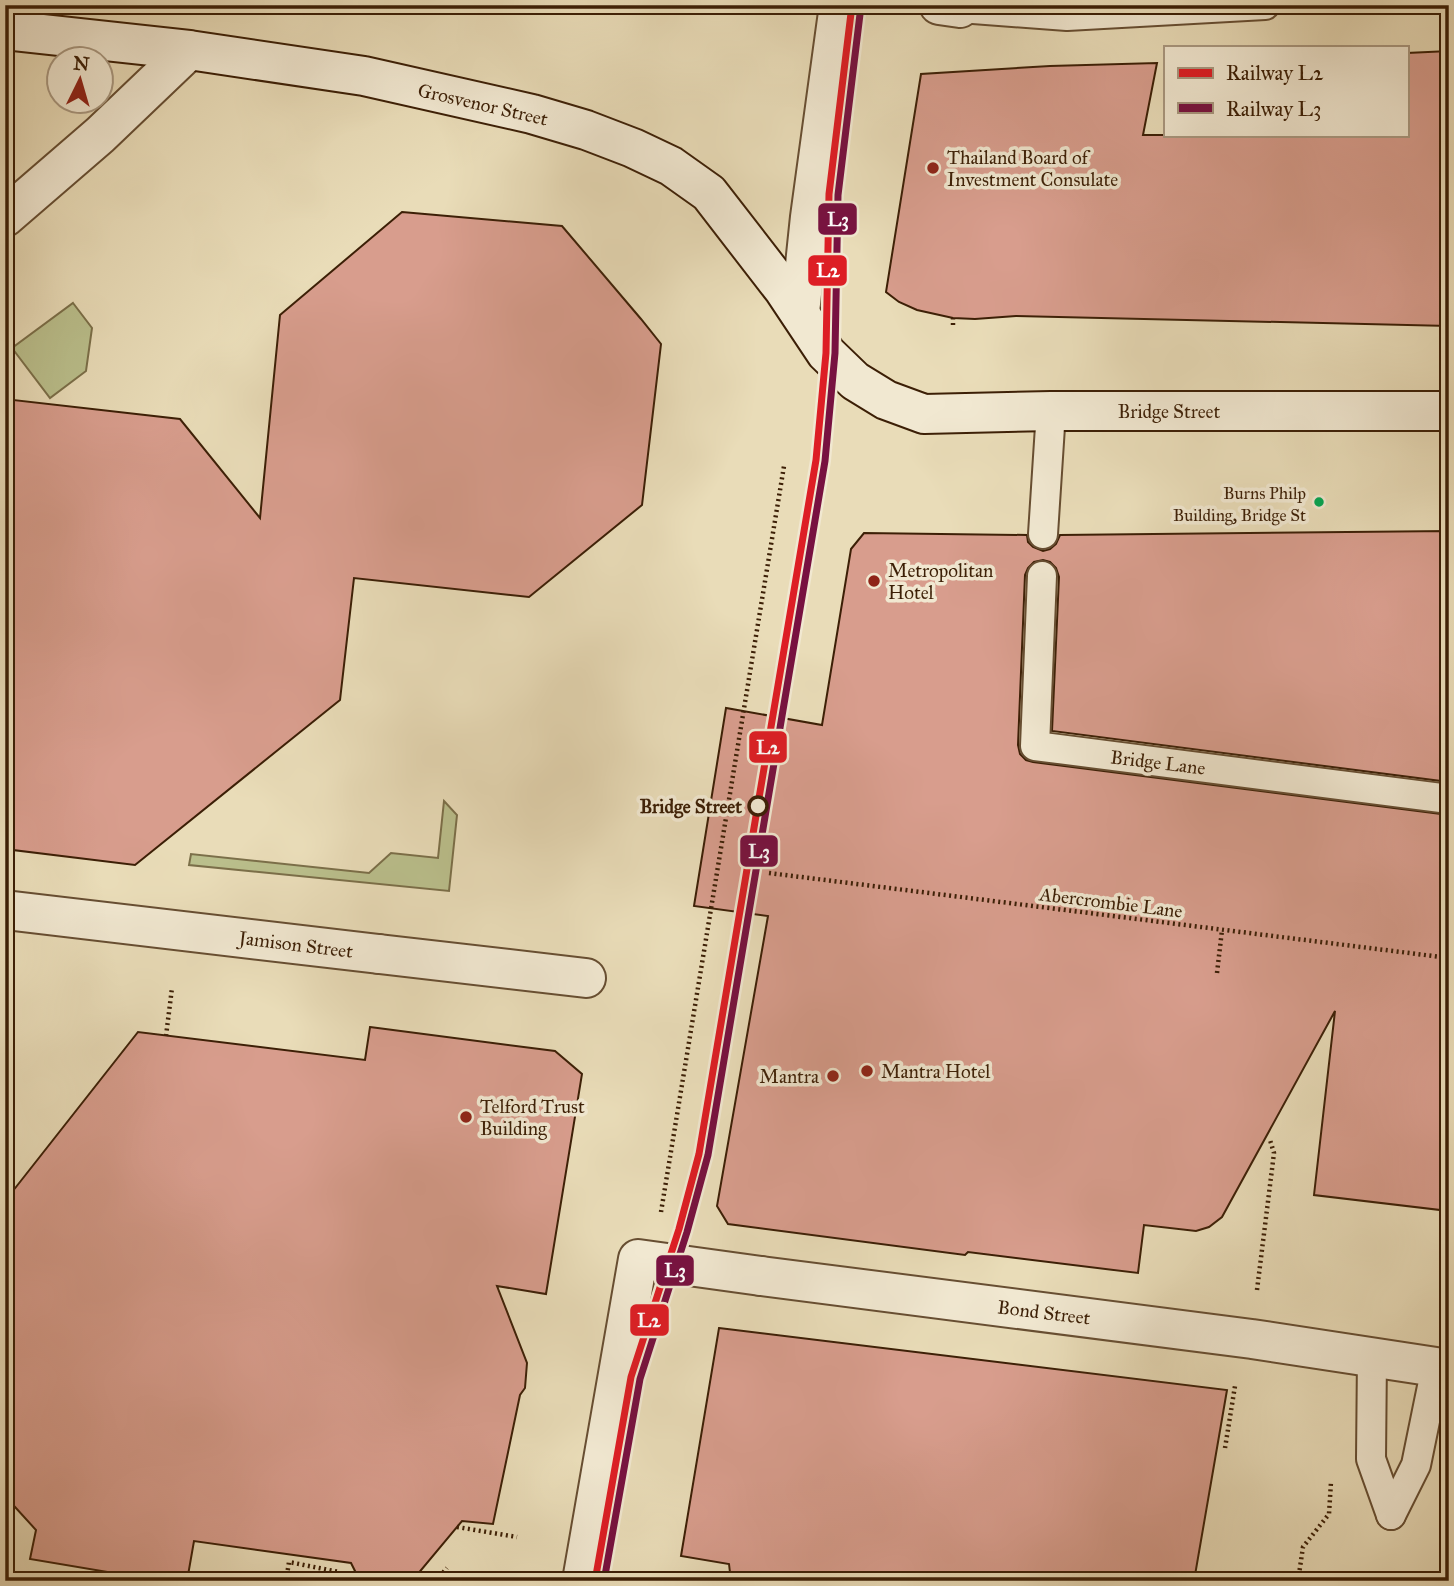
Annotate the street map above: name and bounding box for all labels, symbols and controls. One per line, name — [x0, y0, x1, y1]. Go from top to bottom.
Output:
north arrow — [46, 46, 116, 116]
legend — [1164, 46, 1408, 136]
text: N — [72, 51, 90, 76]
text: Railway L2 — [1226, 60, 1324, 86]
street label: Grosvenor Street — [416, 78, 550, 131]
text: Railway L3 — [1226, 96, 1321, 122]
place label: Thailand Board of Investment Consulate — [947, 146, 1118, 191]
marker: Thailand Board of Investment Consulate — [925, 160, 941, 176]
line badge: L3 — [817, 202, 858, 236]
text: L3 — [827, 208, 849, 232]
line badge: L2 — [807, 254, 848, 287]
text: L2 — [816, 259, 840, 282]
street label: Bridge Street — [1118, 400, 1220, 424]
place label: Burns Philp Building, Bridge St — [1173, 483, 1306, 526]
marker: Burns Philp Building, Bridge St — [1312, 495, 1326, 509]
place label: Metropolitan Hotel — [888, 559, 993, 604]
marker: Metropolitan Hotel — [866, 573, 882, 589]
line badge: L2 — [748, 730, 788, 764]
text: L2 — [756, 736, 780, 759]
street label: Bridge Lane — [1109, 745, 1207, 781]
place label: Bridge Street — [640, 795, 742, 819]
marker: Bridge Street — [748, 796, 768, 816]
line badge: L3 — [739, 834, 779, 868]
text: L3 — [748, 840, 770, 864]
street label: Abercrombie Lane — [1037, 882, 1184, 923]
street label: Jamison Street — [236, 926, 355, 964]
place label: Mantra Hotel — [881, 1060, 991, 1083]
marker: Mantra Hotel — [859, 1063, 875, 1079]
place label: Mantra — [759, 1065, 820, 1088]
marker: Mantra — [825, 1068, 841, 1084]
place label: Telford Trust Building — [480, 1095, 585, 1141]
marker: Telford Trust Building — [458, 1109, 474, 1125]
line badge: L3 — [655, 1254, 695, 1287]
text: L3 — [664, 1259, 686, 1283]
street label: Bond Street — [996, 1295, 1092, 1330]
line badge: L2 — [629, 1303, 670, 1337]
text: L2 — [637, 1309, 661, 1332]

